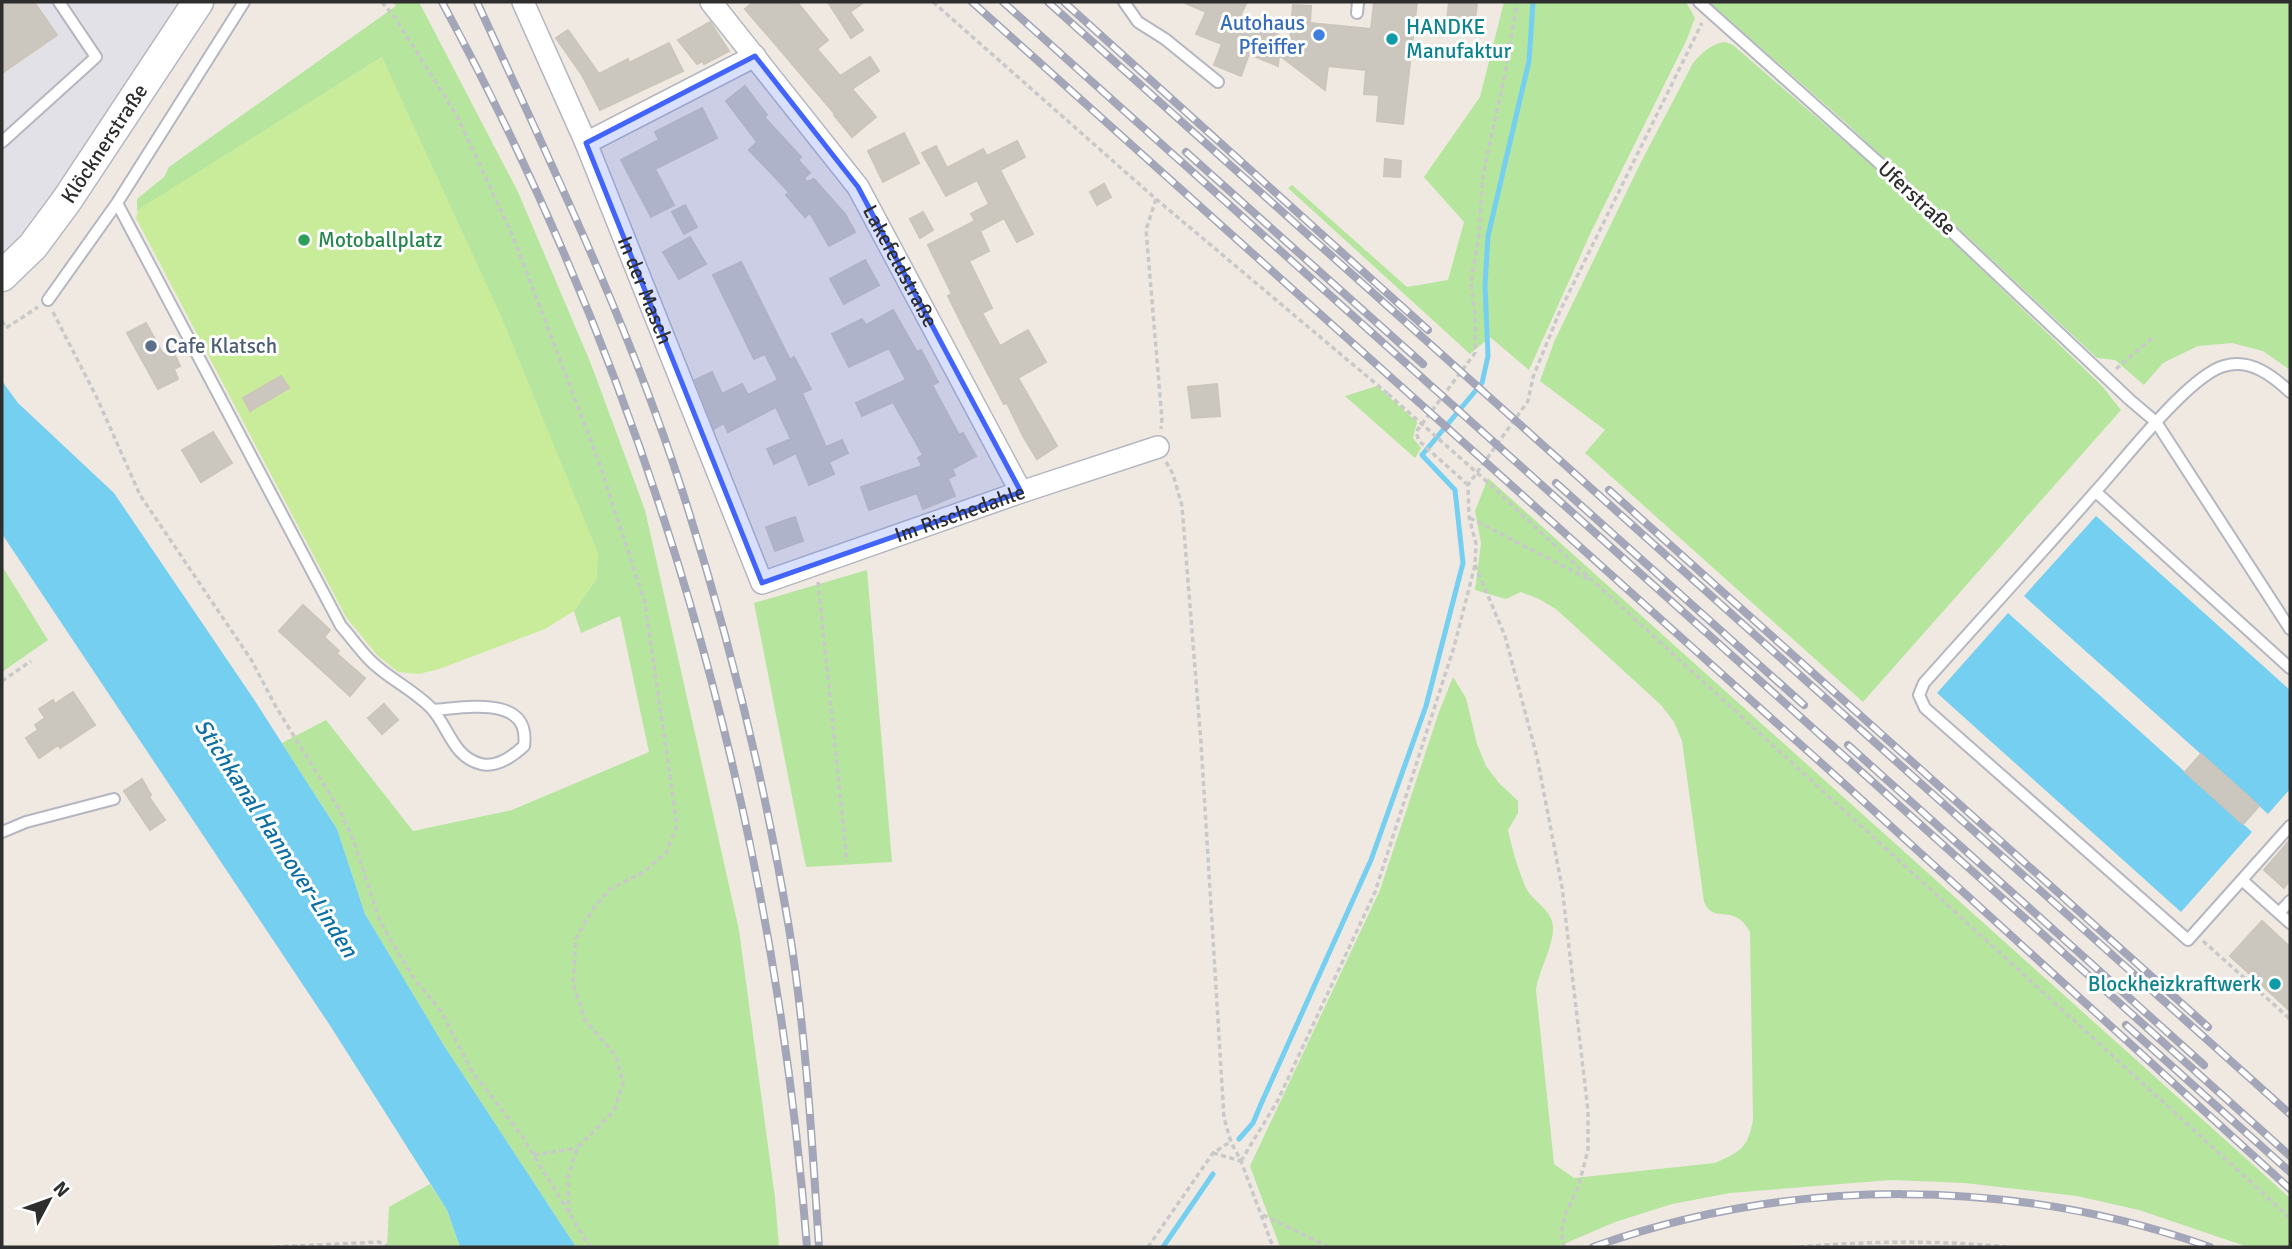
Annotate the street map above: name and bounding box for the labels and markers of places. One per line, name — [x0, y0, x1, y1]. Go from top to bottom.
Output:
place label: Autohaus Pfeiffer — [1220, 10, 1305, 60]
place label: HANDKE Manufaktur — [1406, 14, 1512, 64]
marker: Autohaus Pfeiffer — [1311, 27, 1327, 43]
marker: HANDKE Manufaktur — [1384, 31, 1400, 47]
place label: Motoballplatz — [318, 227, 442, 253]
marker: Motoballplatz — [296, 232, 312, 248]
place label: Cafe Klatsch — [165, 333, 277, 359]
marker: Cafe Klatsch — [143, 338, 159, 354]
place label: Blockheizkraftwerk — [2088, 971, 2261, 997]
marker: Blockheizkraftwerk — [2267, 976, 2283, 992]

